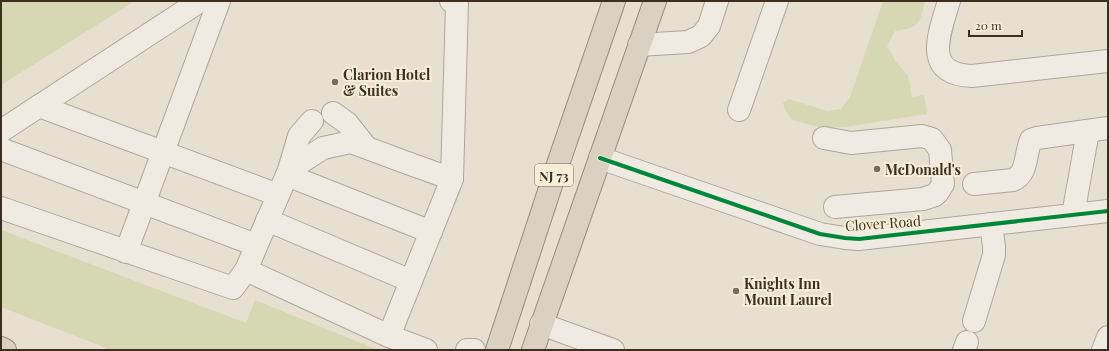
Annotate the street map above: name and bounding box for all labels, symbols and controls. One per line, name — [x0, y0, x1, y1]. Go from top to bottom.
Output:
scale bar — [969, 12, 1022, 38]
text: 20 m — [975, 17, 1002, 33]
place label: Clarion Hotel & Suites — [343, 65, 431, 100]
marker: Clarion Hotel & Suites — [330, 77, 340, 87]
place label: McDonald's — [885, 160, 961, 179]
road number: NJ 73 — [535, 164, 573, 186]
marker: McDonald's — [872, 164, 882, 174]
street label: Clover Road — [844, 211, 922, 235]
place label: Knights Inn Mount Laurel — [744, 274, 832, 309]
marker: Knights Inn Mount Laurel — [731, 286, 741, 296]

